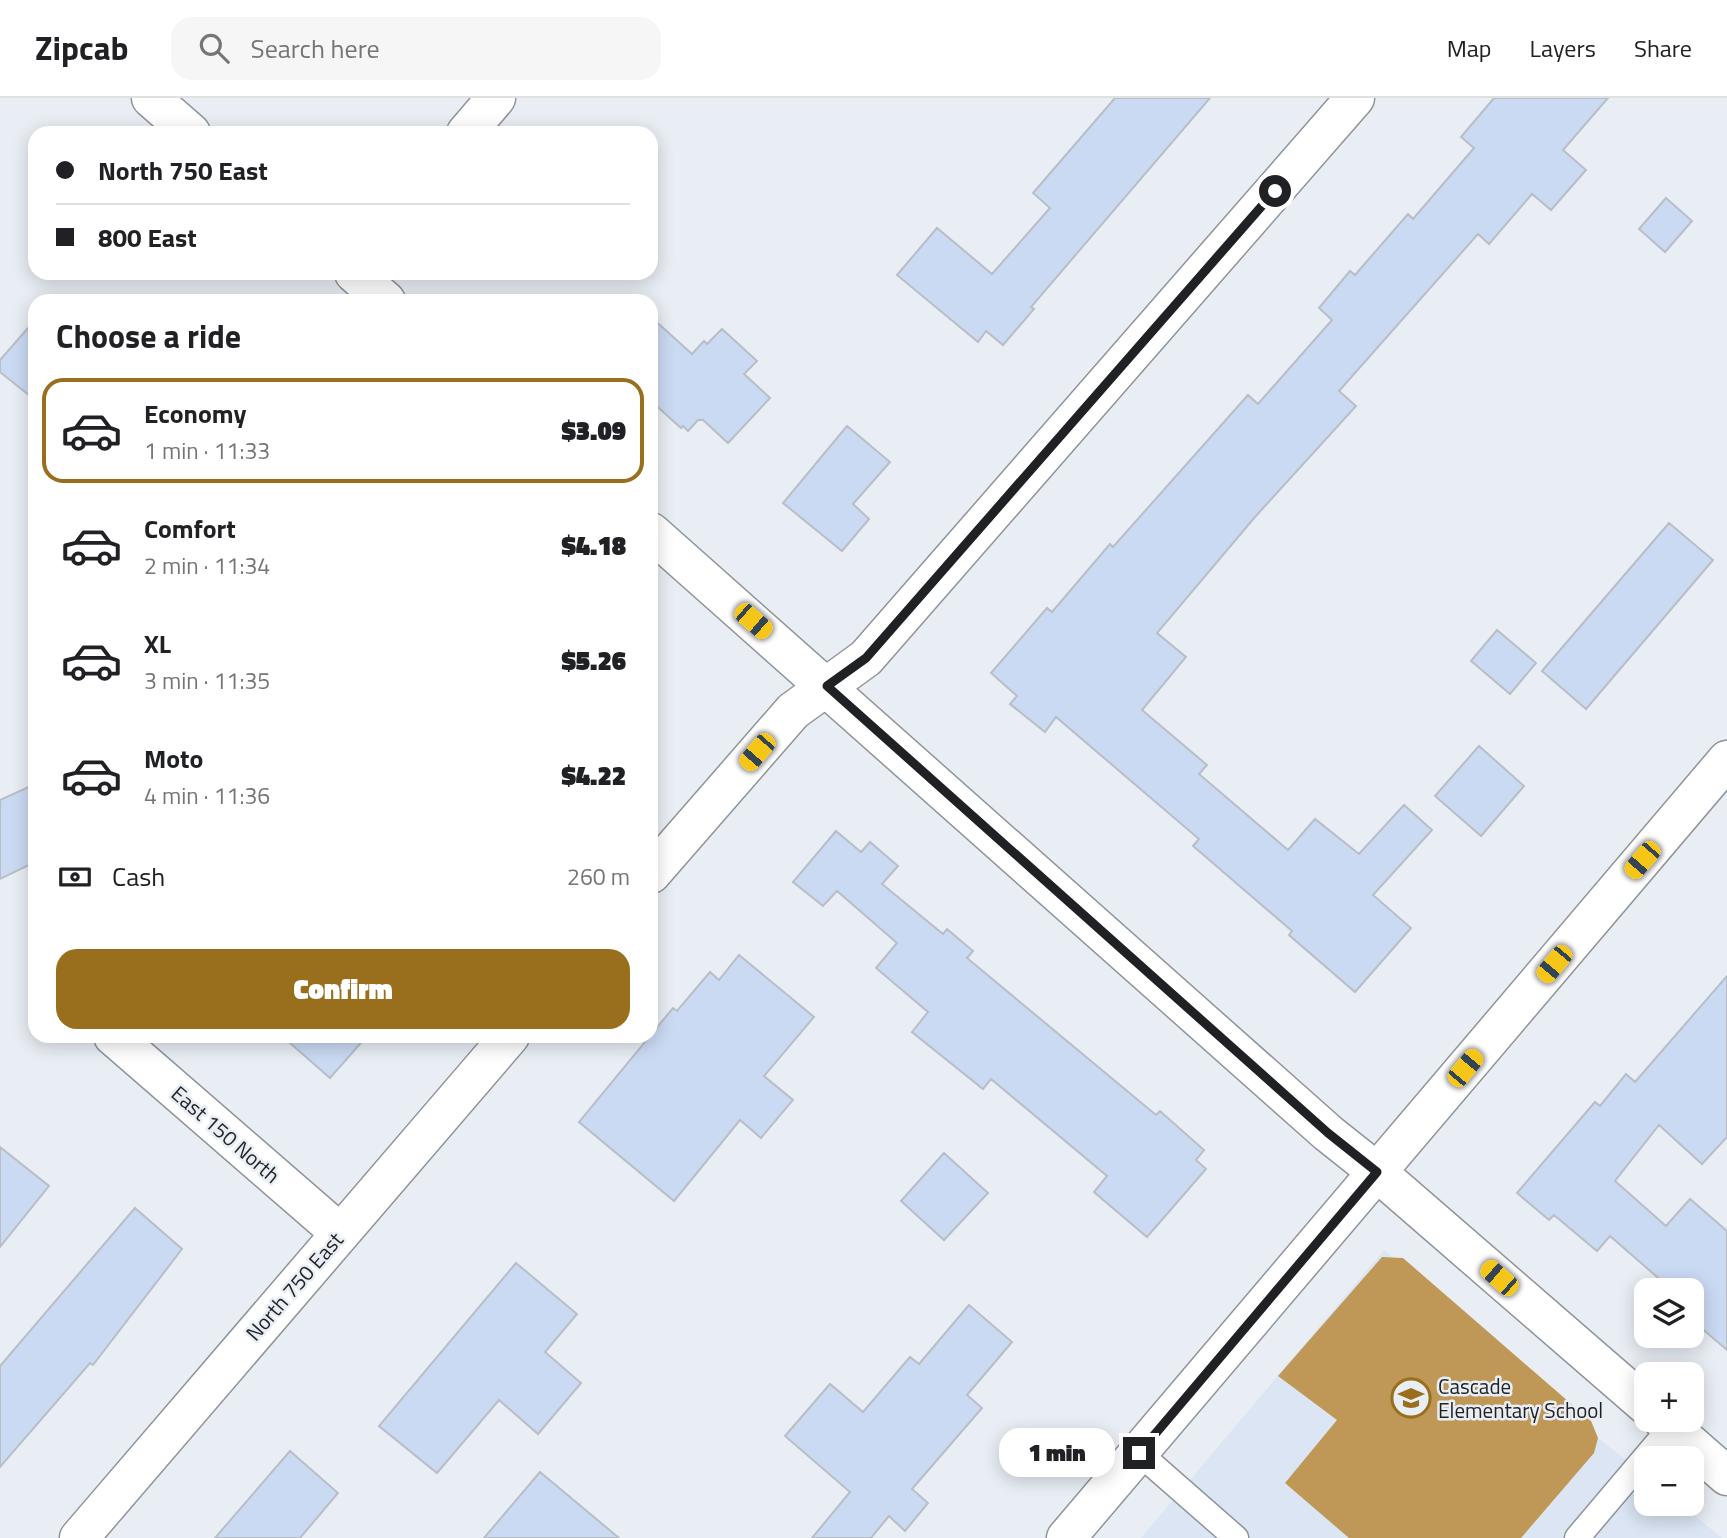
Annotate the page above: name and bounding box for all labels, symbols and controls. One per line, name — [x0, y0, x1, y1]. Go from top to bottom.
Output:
search box — [171, 17, 661, 80]
text: Zipcab — [35, 23, 129, 73]
icon: search — [195, 29, 233, 67]
text: Search here — [251, 29, 380, 68]
text: Map — [1447, 30, 1492, 66]
text: Layers — [1530, 30, 1596, 66]
text: Share — [1634, 30, 1692, 66]
text: North 750 East — [98, 151, 268, 190]
route start — [1259, 175, 1291, 207]
text: 800 East — [98, 218, 197, 257]
text: Choose a ride — [56, 312, 241, 360]
text: Economy — [144, 394, 246, 433]
icon: car — [60, 399, 123, 462]
text: $3.09 — [561, 411, 626, 450]
text: 1 min · 11:33 — [144, 433, 270, 468]
text: Comfort — [144, 509, 236, 548]
icon: car — [60, 514, 123, 577]
text: $4.18 — [561, 526, 626, 565]
text: 2 min · 11:34 — [144, 548, 270, 583]
car — [731, 599, 776, 643]
text: XL — [144, 624, 171, 663]
icon: car — [60, 629, 123, 692]
text: $5.26 — [561, 641, 626, 680]
text: 3 min · 11:35 — [144, 663, 270, 698]
car — [736, 729, 779, 775]
text: Moto — [144, 739, 203, 778]
icon: car — [60, 744, 123, 807]
text: $4.22 — [561, 756, 626, 795]
text: 4 min · 11:36 — [144, 778, 270, 813]
car — [1621, 837, 1664, 883]
text: Cash — [112, 857, 165, 896]
icon: cash — [56, 858, 94, 896]
text: 260 m — [567, 859, 630, 894]
car — [1533, 941, 1576, 987]
button: Confirm — [56, 949, 630, 1029]
car — [1444, 1045, 1487, 1091]
street label: East 150 North — [165, 1078, 287, 1190]
street label: North 750 East — [238, 1224, 351, 1347]
car — [1477, 1256, 1522, 1300]
map controls — [1634, 1278, 1704, 1516]
button: layers — [1634, 1278, 1704, 1348]
button: + — [1634, 1362, 1704, 1432]
place label: Cascade Elementary School — [1438, 1370, 1603, 1426]
school or university icon: Cascade Elementary School — [1390, 1377, 1432, 1419]
callout: 1 min — [999, 1428, 1114, 1478]
text: 1 min — [1028, 1435, 1086, 1470]
route end — [1123, 1437, 1155, 1469]
button: − — [1634, 1446, 1704, 1516]

